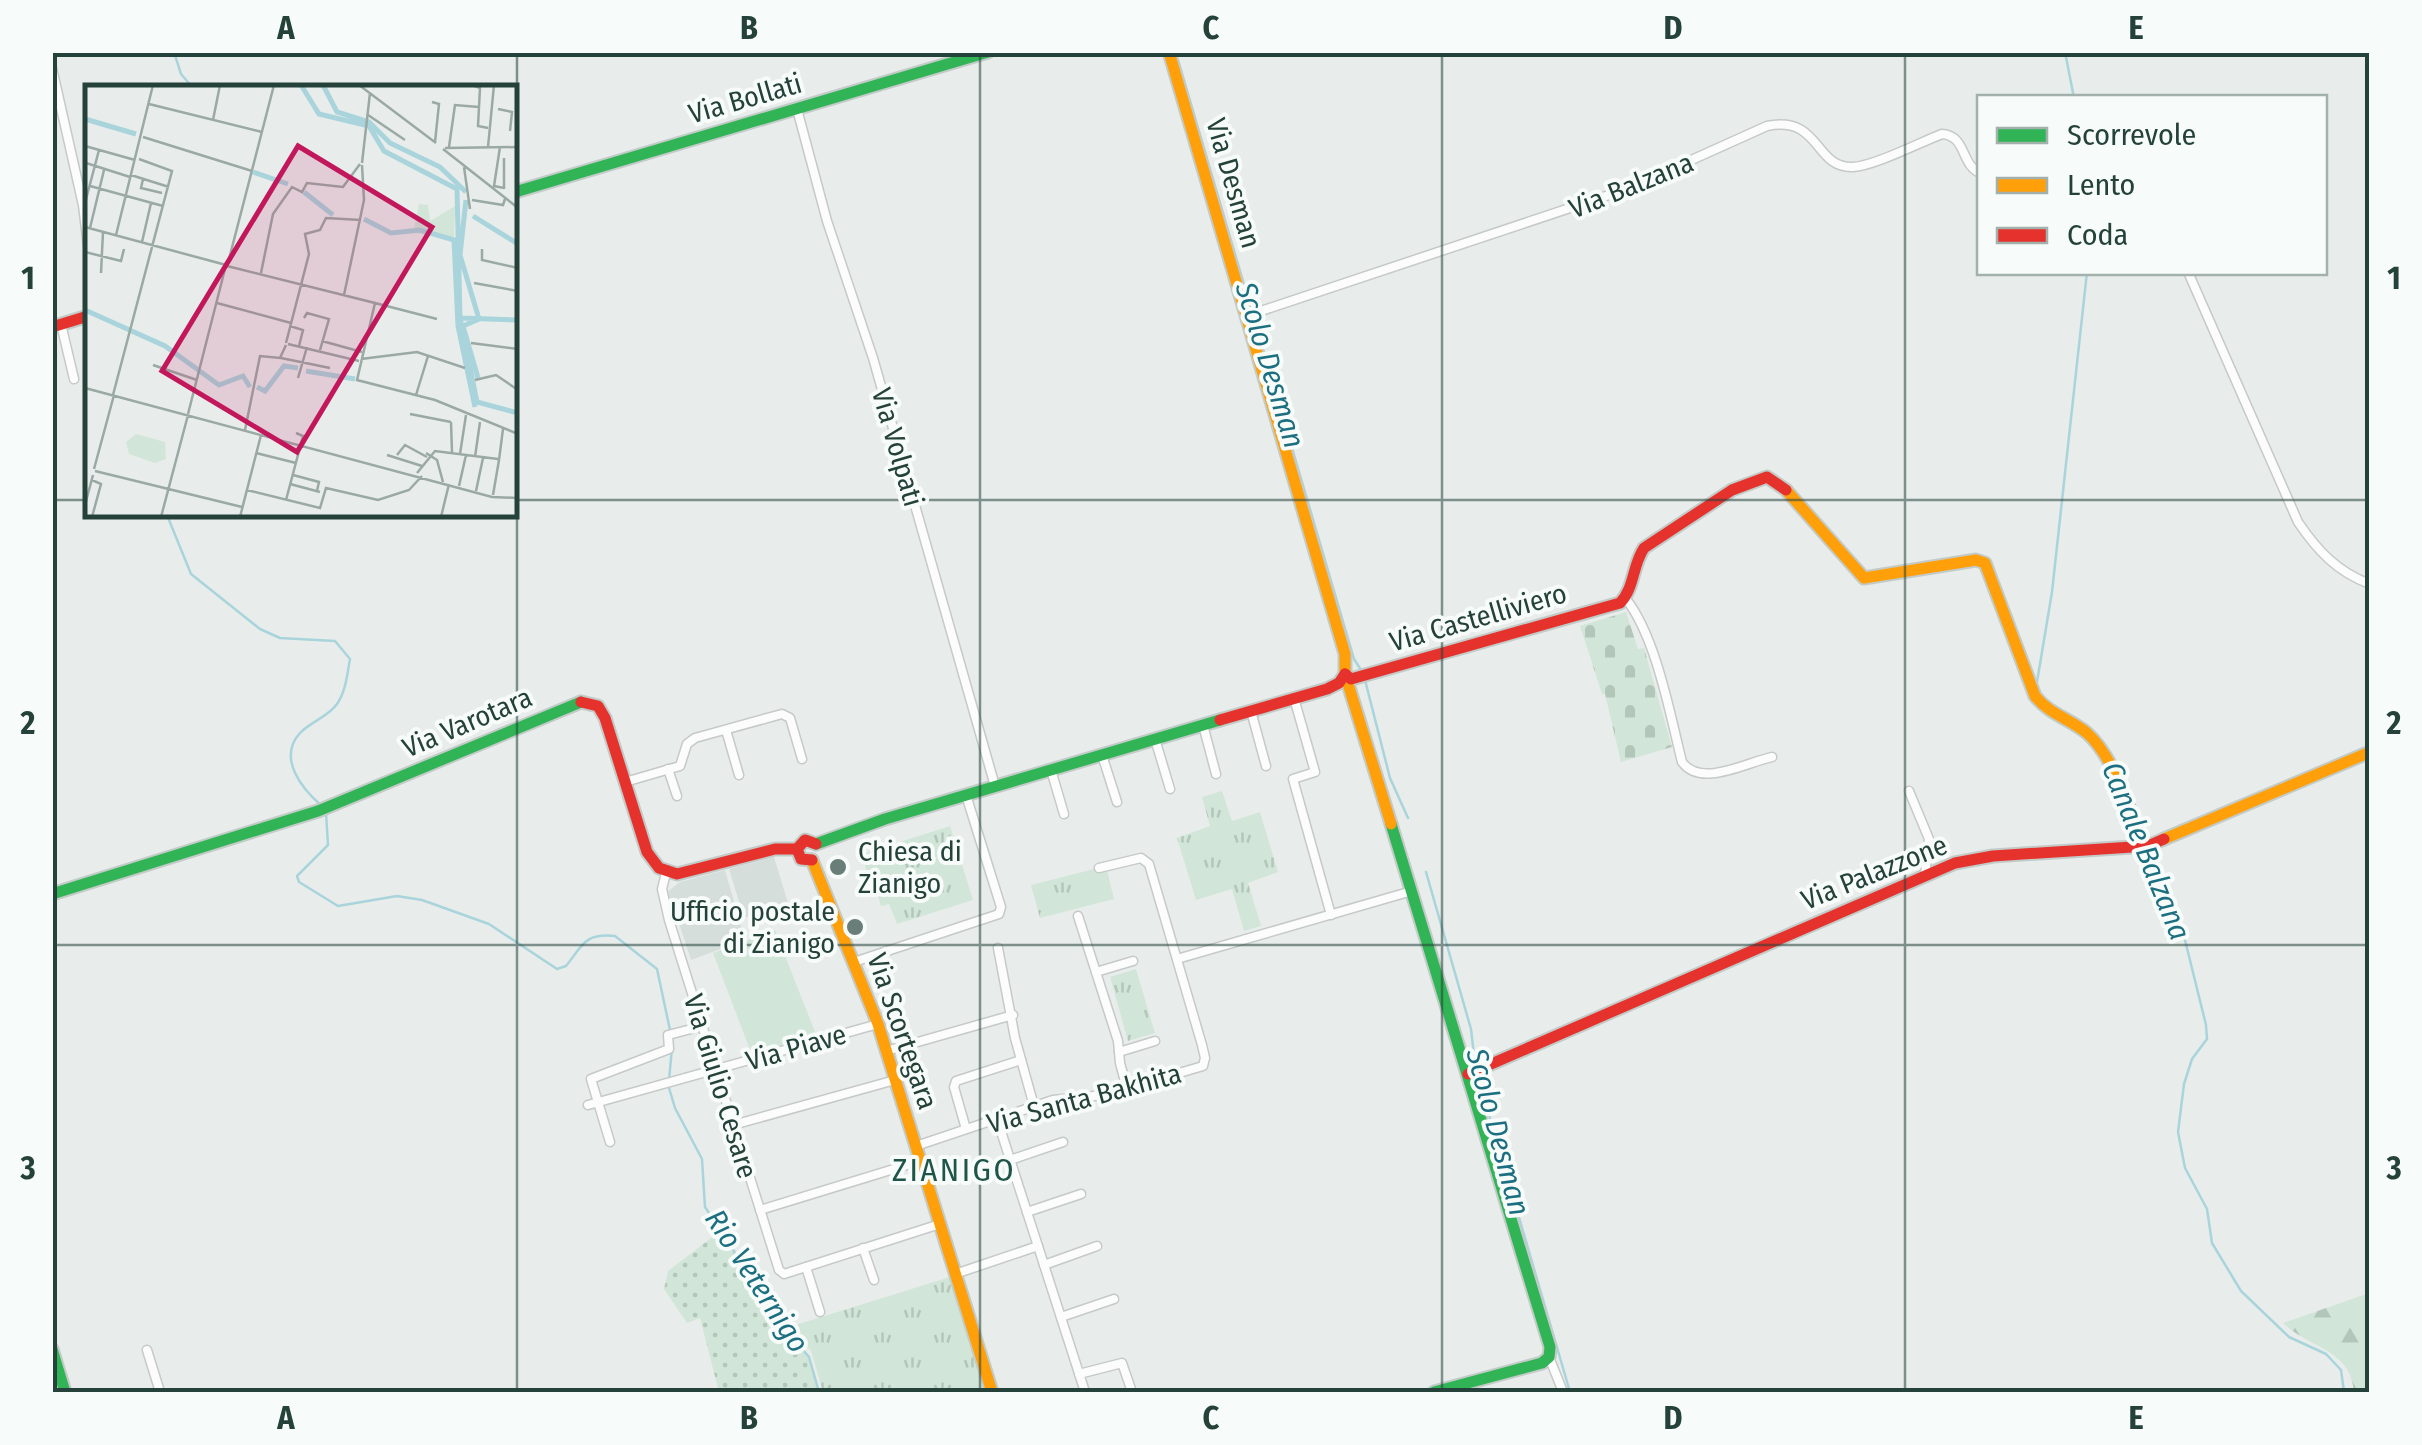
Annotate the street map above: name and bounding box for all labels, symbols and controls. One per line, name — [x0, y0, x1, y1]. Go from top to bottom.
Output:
text: A — [276, 9, 295, 47]
text: B — [740, 9, 758, 47]
text: C — [1203, 9, 1220, 47]
text: D — [1663, 9, 1683, 47]
text: E — [2128, 9, 2144, 47]
street label: Via Bollati — [685, 67, 806, 130]
inset map — [85, 85, 518, 518]
legend — [1977, 95, 2327, 275]
street label: Via Desman — [1199, 114, 1268, 252]
text: Scorrevole — [2067, 117, 2196, 153]
street label: Via Balzana — [1564, 146, 1698, 225]
text: Lento — [2067, 167, 2135, 203]
text: Coda — [2067, 217, 2128, 253]
text: 1 — [21, 259, 35, 297]
text: 1 — [2387, 259, 2401, 297]
water label: Scolo Desman — [1227, 277, 1312, 452]
street label: Via Volpati — [865, 384, 930, 510]
street label: Via Castelliviero — [1386, 576, 1570, 658]
street label: Via Varotara — [397, 680, 537, 765]
text: 2 — [20, 704, 36, 742]
text: 2 — [2386, 704, 2402, 742]
water label: Canale Balzana — [2094, 757, 2198, 945]
street label: Via Palazzone — [1796, 828, 1952, 917]
place label: Chiesa di Zianigo — [858, 835, 962, 900]
marker: Chiesa di Zianigo — [827, 856, 849, 878]
place label: Ufficio postale di Zianigo — [670, 895, 835, 960]
marker: Ufficio postale di Zianigo — [844, 916, 866, 938]
street label: Via Scortegara — [860, 949, 945, 1114]
street label: Via Giulio Cesare — [677, 990, 764, 1182]
street label: Via Piave — [742, 1017, 850, 1078]
water label: Scolo Desman — [1458, 1043, 1538, 1220]
street label: Via Santa Bakhita — [983, 1057, 1185, 1140]
text: 3 — [19, 1149, 36, 1187]
text: 3 — [2385, 1149, 2402, 1187]
district label: ZIANIGO — [892, 1151, 1016, 1189]
water label: Rio Veternigo — [697, 1203, 817, 1359]
text: A — [276, 1399, 295, 1437]
text: B — [740, 1399, 758, 1437]
text: C — [1203, 1399, 1220, 1437]
text: D — [1663, 1399, 1683, 1437]
text: E — [2128, 1399, 2144, 1437]

